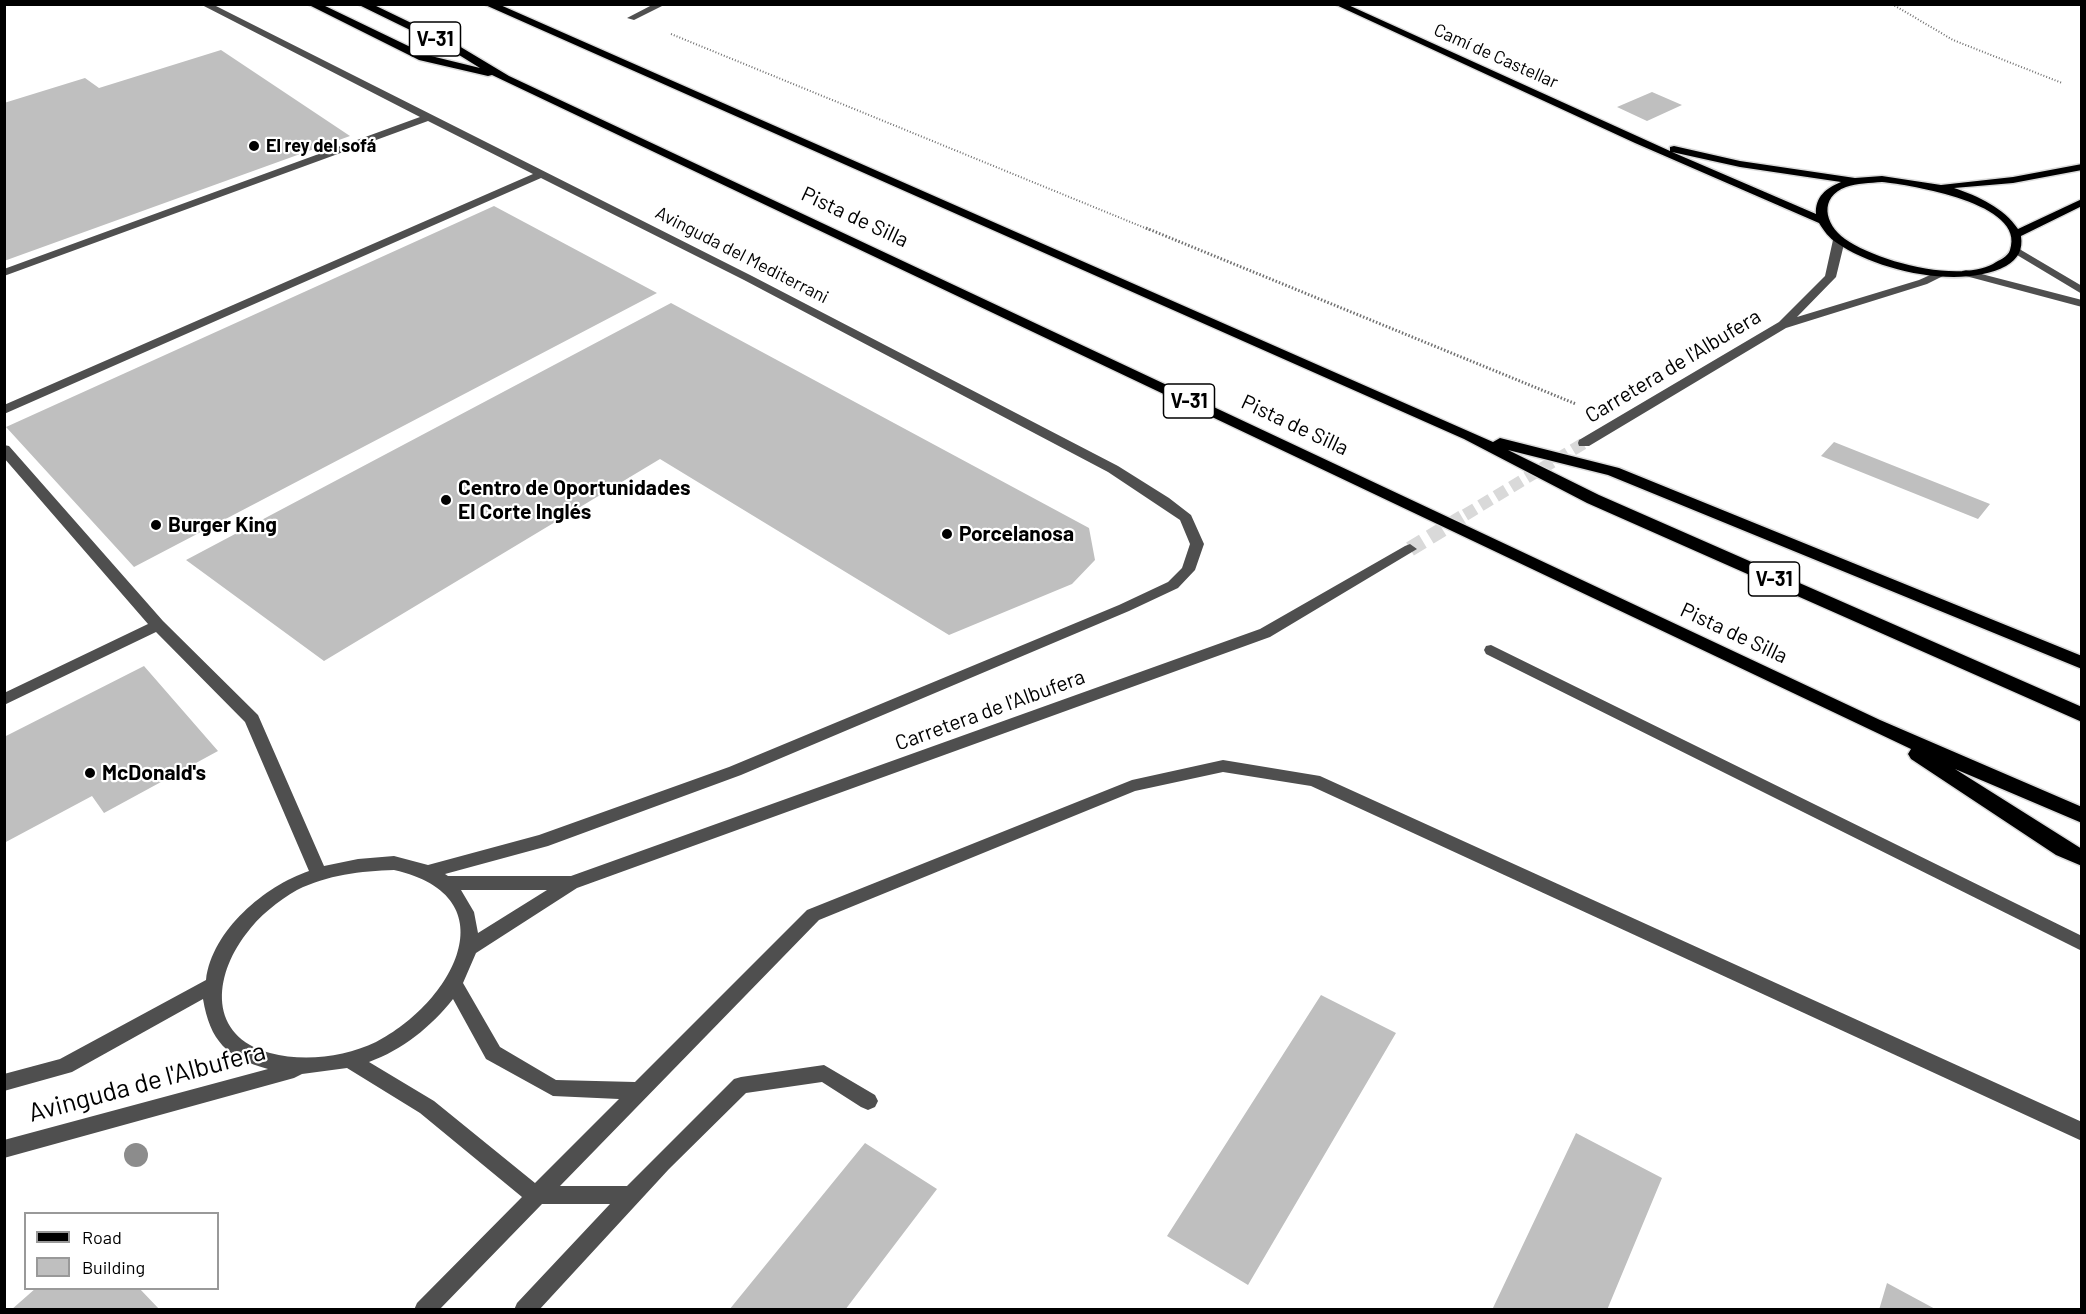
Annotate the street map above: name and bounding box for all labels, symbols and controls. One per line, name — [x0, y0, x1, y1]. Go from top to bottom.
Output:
street label: Camí de Castellar — [1430, 19, 1562, 93]
road number: V-31 — [410, 22, 460, 56]
place label: El rey del sofá — [266, 135, 376, 157]
marker: El rey del sofá — [247, 139, 261, 153]
street label: Pista de Silla — [797, 181, 913, 253]
street label: Avinguda del Mediterrani — [652, 202, 832, 308]
street label: Carretera de l'Albufera — [1581, 304, 1765, 428]
road number: V-31 — [1164, 384, 1214, 418]
street label: Pista de Silla — [1237, 389, 1353, 461]
place label: Centro de Oportunidades El Corte Inglés — [458, 475, 691, 525]
marker: Centro de Oportunidades El Corte Inglés — [439, 493, 453, 507]
place label: Burger King — [168, 512, 277, 538]
marker: Burger King — [149, 518, 163, 532]
place label: Porcelanosa — [959, 521, 1074, 547]
marker: Porcelanosa — [940, 527, 954, 541]
road number: V-31 — [1748, 562, 1800, 596]
street label: Pista de Silla — [1676, 597, 1792, 669]
street label: Carretera de l'Albufera — [892, 664, 1088, 756]
place label: McDonald's — [102, 760, 206, 786]
marker: McDonald's — [83, 766, 97, 780]
street label: Avinguda de l'Albufera — [25, 1035, 269, 1129]
legend — [24, 1212, 219, 1290]
text: Road — [82, 1226, 122, 1248]
text: Building — [82, 1256, 145, 1278]

